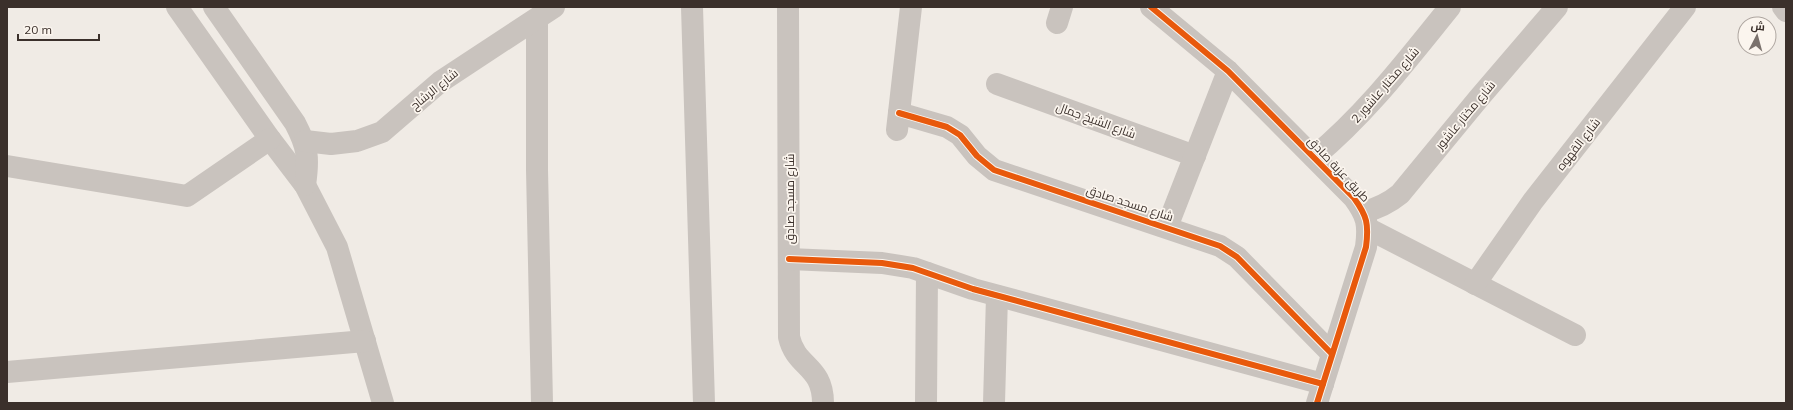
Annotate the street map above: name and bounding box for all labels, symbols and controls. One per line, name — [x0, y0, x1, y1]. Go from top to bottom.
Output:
scale bar — [18, 16, 99, 42]
north arrow — [1737, 16, 1777, 56]
text: ش — [1750, 18, 1766, 34]
text: 20 m — [24, 22, 52, 37]
street label: شارع مختار عاشور 2 — [1348, 44, 1423, 127]
street label: شارع الرشاح — [407, 65, 462, 114]
street label: شارع مختار عاشور — [1431, 77, 1499, 154]
street label: شارع الشيخ جمال — [1054, 99, 1138, 142]
street label: شارع القهوه — [1553, 115, 1604, 174]
street label: طريق عزبة صادق — [1305, 133, 1373, 205]
street label: شارع مسجد صادق — [782, 154, 798, 244]
street label: شارع مسجد صادق — [1084, 182, 1176, 225]

